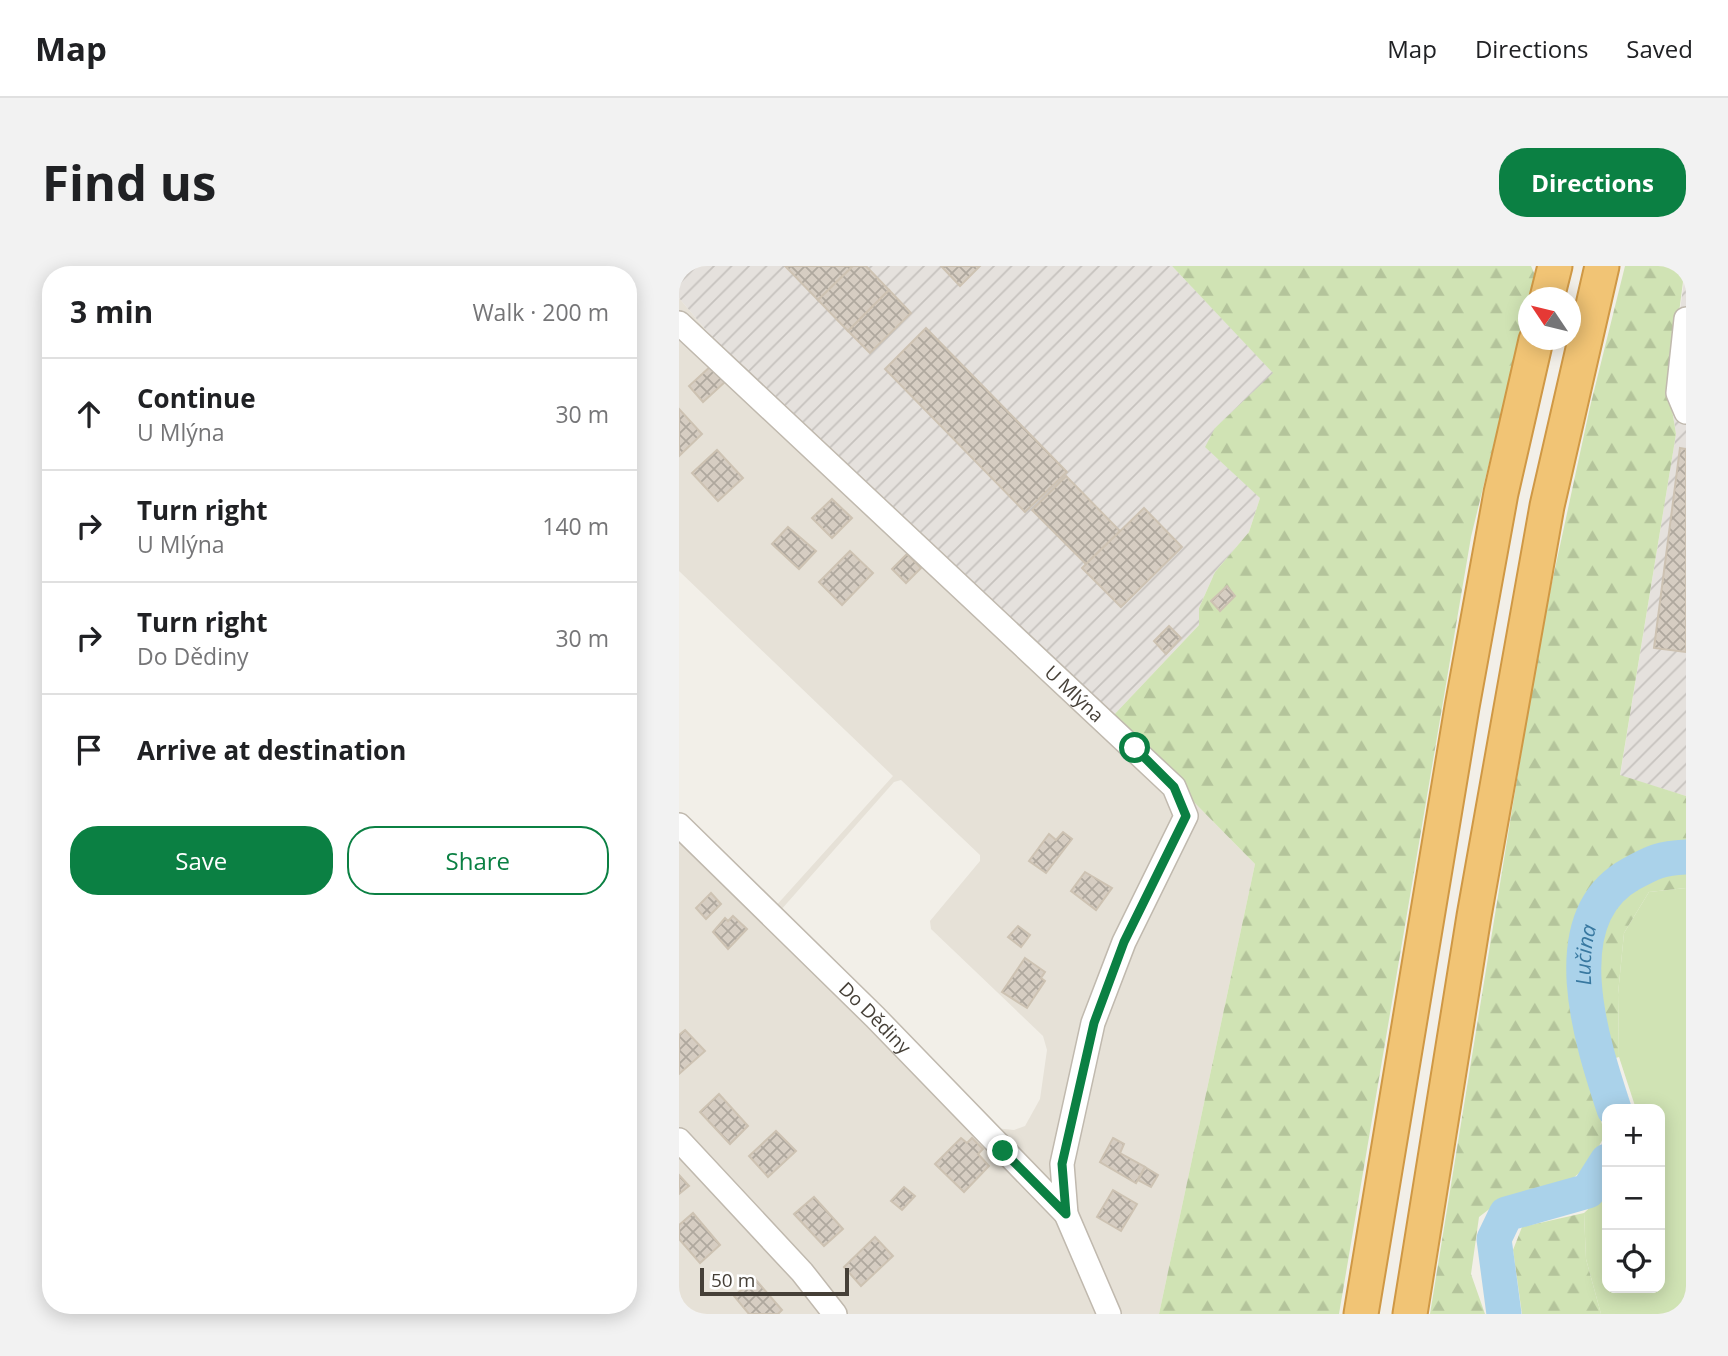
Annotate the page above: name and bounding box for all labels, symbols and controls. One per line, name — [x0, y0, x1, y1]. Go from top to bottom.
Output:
text: Map — [35, 26, 107, 71]
text: Map — [1387, 32, 1437, 65]
text: Directions — [1475, 32, 1588, 65]
text: Saved — [1626, 32, 1693, 65]
button: Directions — [1499, 148, 1686, 217]
text: Find us — [42, 149, 216, 215]
north arrow — [1518, 287, 1581, 350]
text: 3 min — [70, 291, 153, 332]
text: Walk · 200 m — [472, 296, 609, 328]
text: Continue — [137, 380, 256, 416]
icon: ahead — [70, 395, 108, 433]
text: 30 m — [555, 398, 609, 430]
text: U Mlýna — [137, 416, 225, 448]
text: Turn right — [137, 492, 268, 528]
icon: right — [70, 507, 108, 545]
text: 140 m — [542, 510, 609, 542]
text: U Mlýna — [137, 528, 225, 560]
text: Turn right — [137, 604, 268, 640]
icon: right — [70, 619, 108, 657]
text: 30 m — [555, 622, 609, 654]
text: Do Dědiny — [137, 640, 249, 672]
street label: U Mlýna — [1039, 659, 1110, 728]
icon: arrive — [70, 731, 108, 769]
text: Arrive at destination — [137, 732, 406, 768]
route start — [1119, 732, 1150, 763]
button: Save — [70, 826, 333, 895]
button: Share — [347, 826, 609, 895]
water label: Lučina — [1569, 921, 1602, 986]
street label: Do Dědiny — [833, 976, 917, 1060]
map controls — [1602, 1104, 1665, 1293]
button: + — [1602, 1104, 1665, 1167]
route end — [987, 1135, 1018, 1166]
button: − — [1602, 1167, 1665, 1230]
button: locate — [1602, 1230, 1665, 1293]
scale bar — [700, 1265, 849, 1297]
text: 50 m — [711, 1267, 755, 1293]

